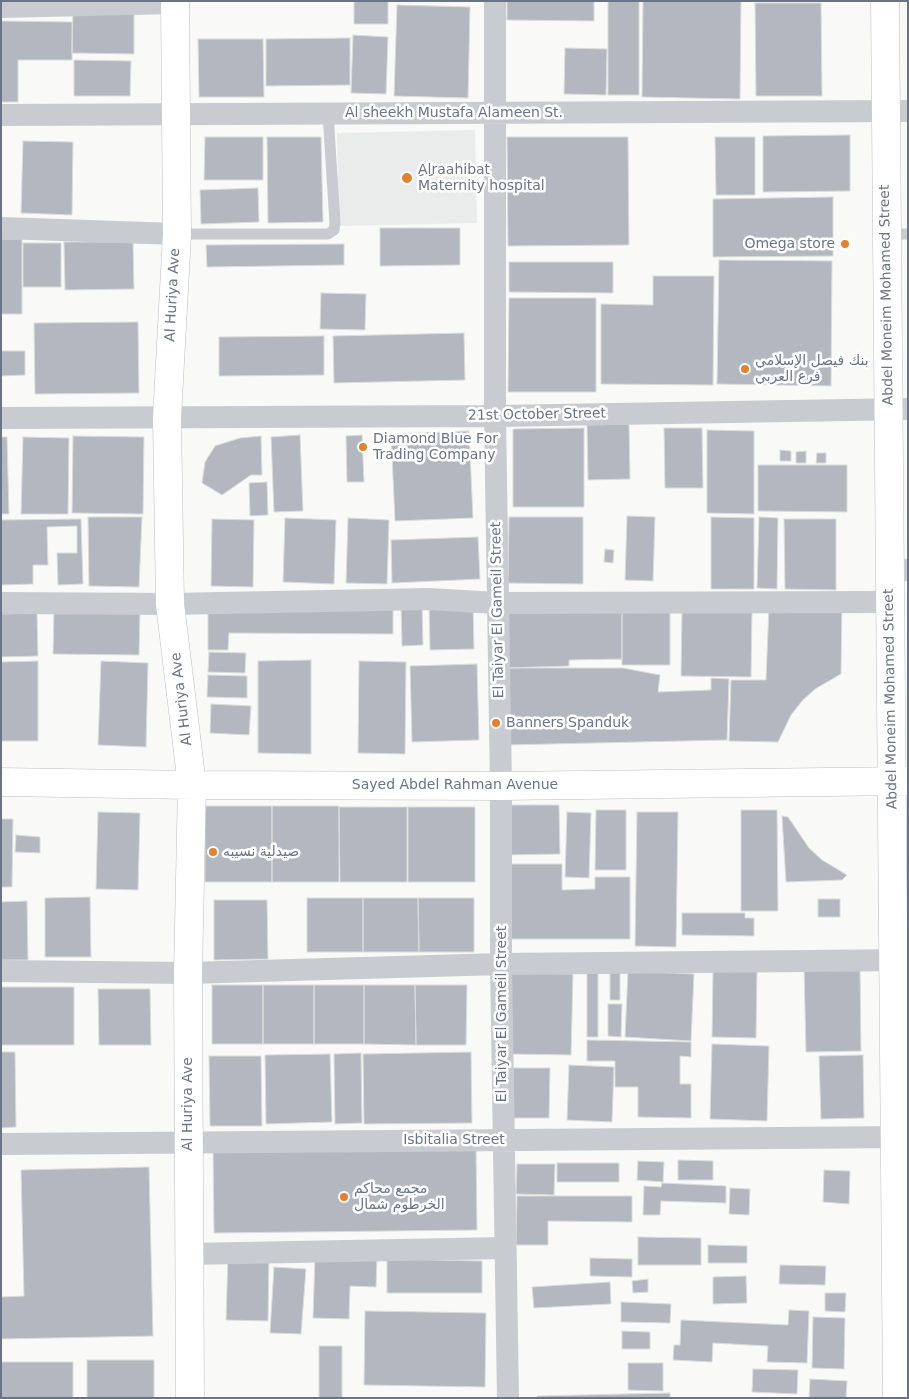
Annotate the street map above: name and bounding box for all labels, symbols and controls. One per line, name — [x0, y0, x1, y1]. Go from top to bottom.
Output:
street label: Al sheekh Mustafa Alameen St. — [345, 105, 563, 121]
place label: ِِAِِlraahibat Maternity hospital — [418, 162, 545, 194]
marker: ِِAِِlraahibat Maternity hospital — [400, 171, 414, 185]
street label: Abdel Moneim Mohamed Street — [877, 185, 897, 405]
place label: Omega store — [744, 236, 835, 252]
marker: Omega store — [839, 238, 851, 250]
street label: Al Huriya Ave — [162, 248, 184, 342]
place label: بنك فيصل الإسلامي فرع العربي — [755, 353, 869, 386]
marker: بنك فيصل الإسلامي فرع العربي — [739, 363, 751, 375]
street label: 21st October Street — [468, 405, 606, 425]
place label: Diamond Blue For Trading Company — [373, 431, 498, 464]
marker: Diamond Blue For Trading Company — [357, 441, 369, 453]
street label: El Taiyar El Gameil Street — [488, 522, 508, 698]
street label: Abdel Moneim Mohamed Street — [881, 589, 901, 809]
street label: Al Huriya Ave — [168, 651, 196, 747]
place label: Banners Spanduk — [506, 715, 629, 731]
marker: Banners Spanduk — [490, 717, 502, 729]
street label: Sayed Abdel Rahman Avenue — [352, 777, 558, 793]
place label: صيدلية نسيبه — [223, 844, 299, 860]
marker: صيدلية نسيبه — [207, 846, 219, 858]
street label: El Taiyar El Gameil Street — [494, 926, 510, 1102]
street label: Al Huriya Ave — [180, 1057, 196, 1151]
street label: Isbitalia Street — [403, 1132, 505, 1148]
place label: مجمع محاكم الخرطوم شمال — [354, 1181, 445, 1214]
marker: مجمع محاكم الخرطوم شمال — [338, 1191, 350, 1203]

